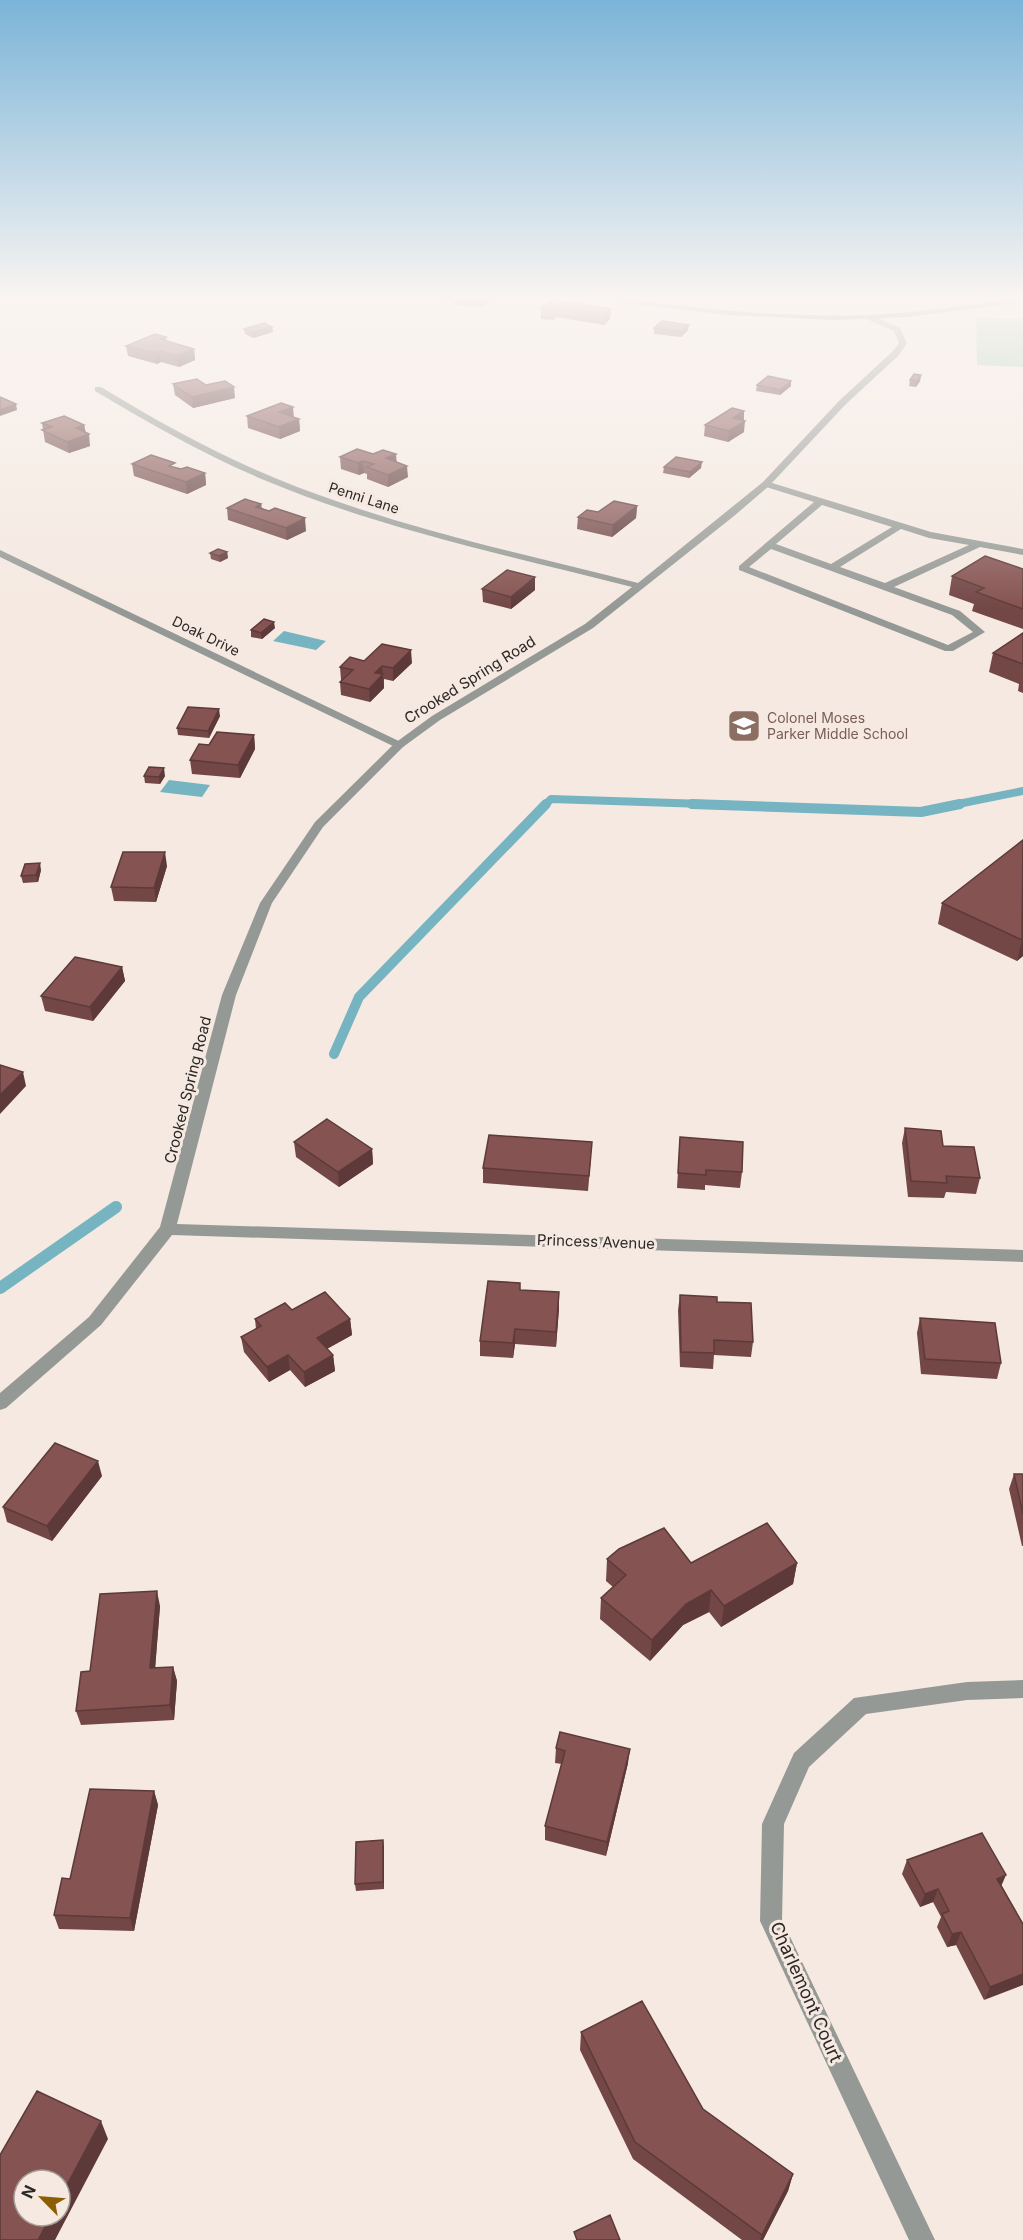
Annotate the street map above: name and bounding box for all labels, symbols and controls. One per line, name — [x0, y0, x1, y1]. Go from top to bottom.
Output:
street label: Penni Lane — [327, 478, 402, 517]
street label: Doak Drive — [170, 612, 243, 659]
street label: Crooked Spring Road — [401, 631, 539, 728]
school or university icon: Colonel Moses Parker Middle School — [726, 708, 762, 744]
place label: Colonel Moses Parker Middle School — [767, 709, 908, 742]
street label: Crooked Spring Road — [160, 1014, 215, 1166]
street label: Princess Avenue — [537, 1230, 655, 1253]
street label: Charlemont Court — [766, 1918, 847, 2065]
north arrow — [12, 2168, 72, 2228]
text: N — [17, 2182, 40, 2201]

